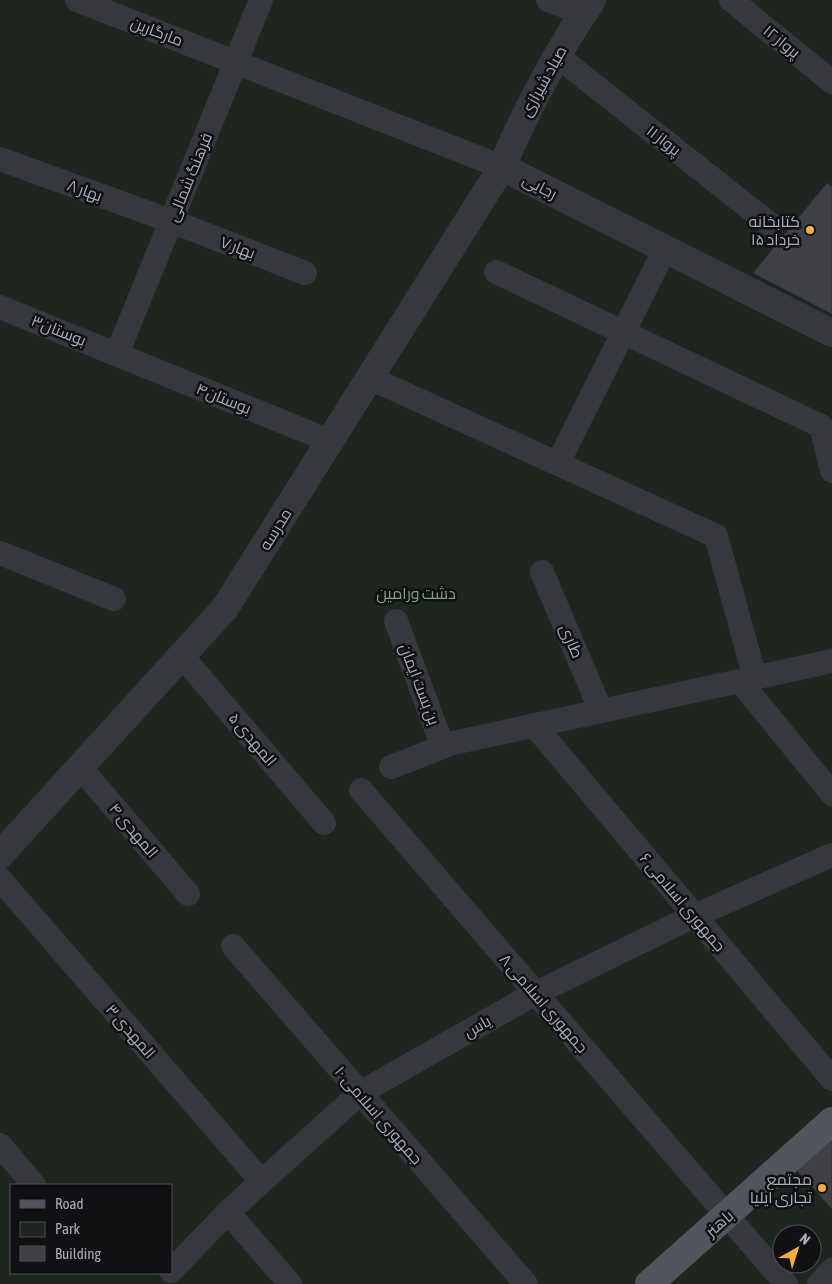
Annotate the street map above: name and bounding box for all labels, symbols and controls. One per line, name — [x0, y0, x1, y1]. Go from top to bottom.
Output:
street label: مارگارین — [128, 13, 186, 51]
street label: پرواز ۱۲ — [758, 21, 805, 64]
street label: صیاد شیرازی — [516, 42, 572, 120]
street label: پرواز ۱۱ — [641, 121, 685, 162]
street label: فرهنگ شمالی — [163, 130, 217, 225]
street label: رجایی — [519, 170, 560, 204]
street label: بهار ۸ — [64, 175, 105, 206]
place label: کتابخانه ۱۵ خرداد — [748, 212, 800, 249]
marker: کتابخانه ۱۵ خرداد — [804, 224, 816, 236]
street label: بهار ۷ — [217, 232, 258, 264]
street label: بوستان۳ — [28, 311, 89, 351]
street label: بوستان۴ — [193, 379, 254, 419]
street label: مدرسه — [255, 505, 296, 554]
park label: دشت ورامین — [376, 584, 456, 604]
street label: طاری — [555, 621, 587, 661]
street label: بن بست ایمان — [394, 641, 444, 728]
street label: المهدی ۵ — [224, 709, 280, 771]
street label: المهدی ۴ — [104, 799, 162, 862]
street label: جمهوری اسلامی ۶ — [635, 849, 729, 956]
street label: جمهوری اسلامی ۸ — [495, 950, 592, 1057]
street label: المهدی ۳ — [101, 1000, 159, 1063]
street label: یاس — [460, 1011, 495, 1043]
street label: جمهوری اسلامی ۱۰ — [330, 1062, 426, 1169]
place label: مجتمع تجاری ایلیا — [750, 1170, 813, 1208]
marker: مجتمع تجاری ایلیا — [816, 1182, 828, 1194]
legend — [10, 1184, 172, 1274]
text: Road — [55, 1195, 84, 1212]
street label: باهنر — [701, 1206, 737, 1241]
text: Park — [55, 1220, 80, 1237]
north arrow — [772, 1224, 822, 1274]
text: N — [797, 1230, 813, 1248]
text: Building — [55, 1245, 101, 1262]

